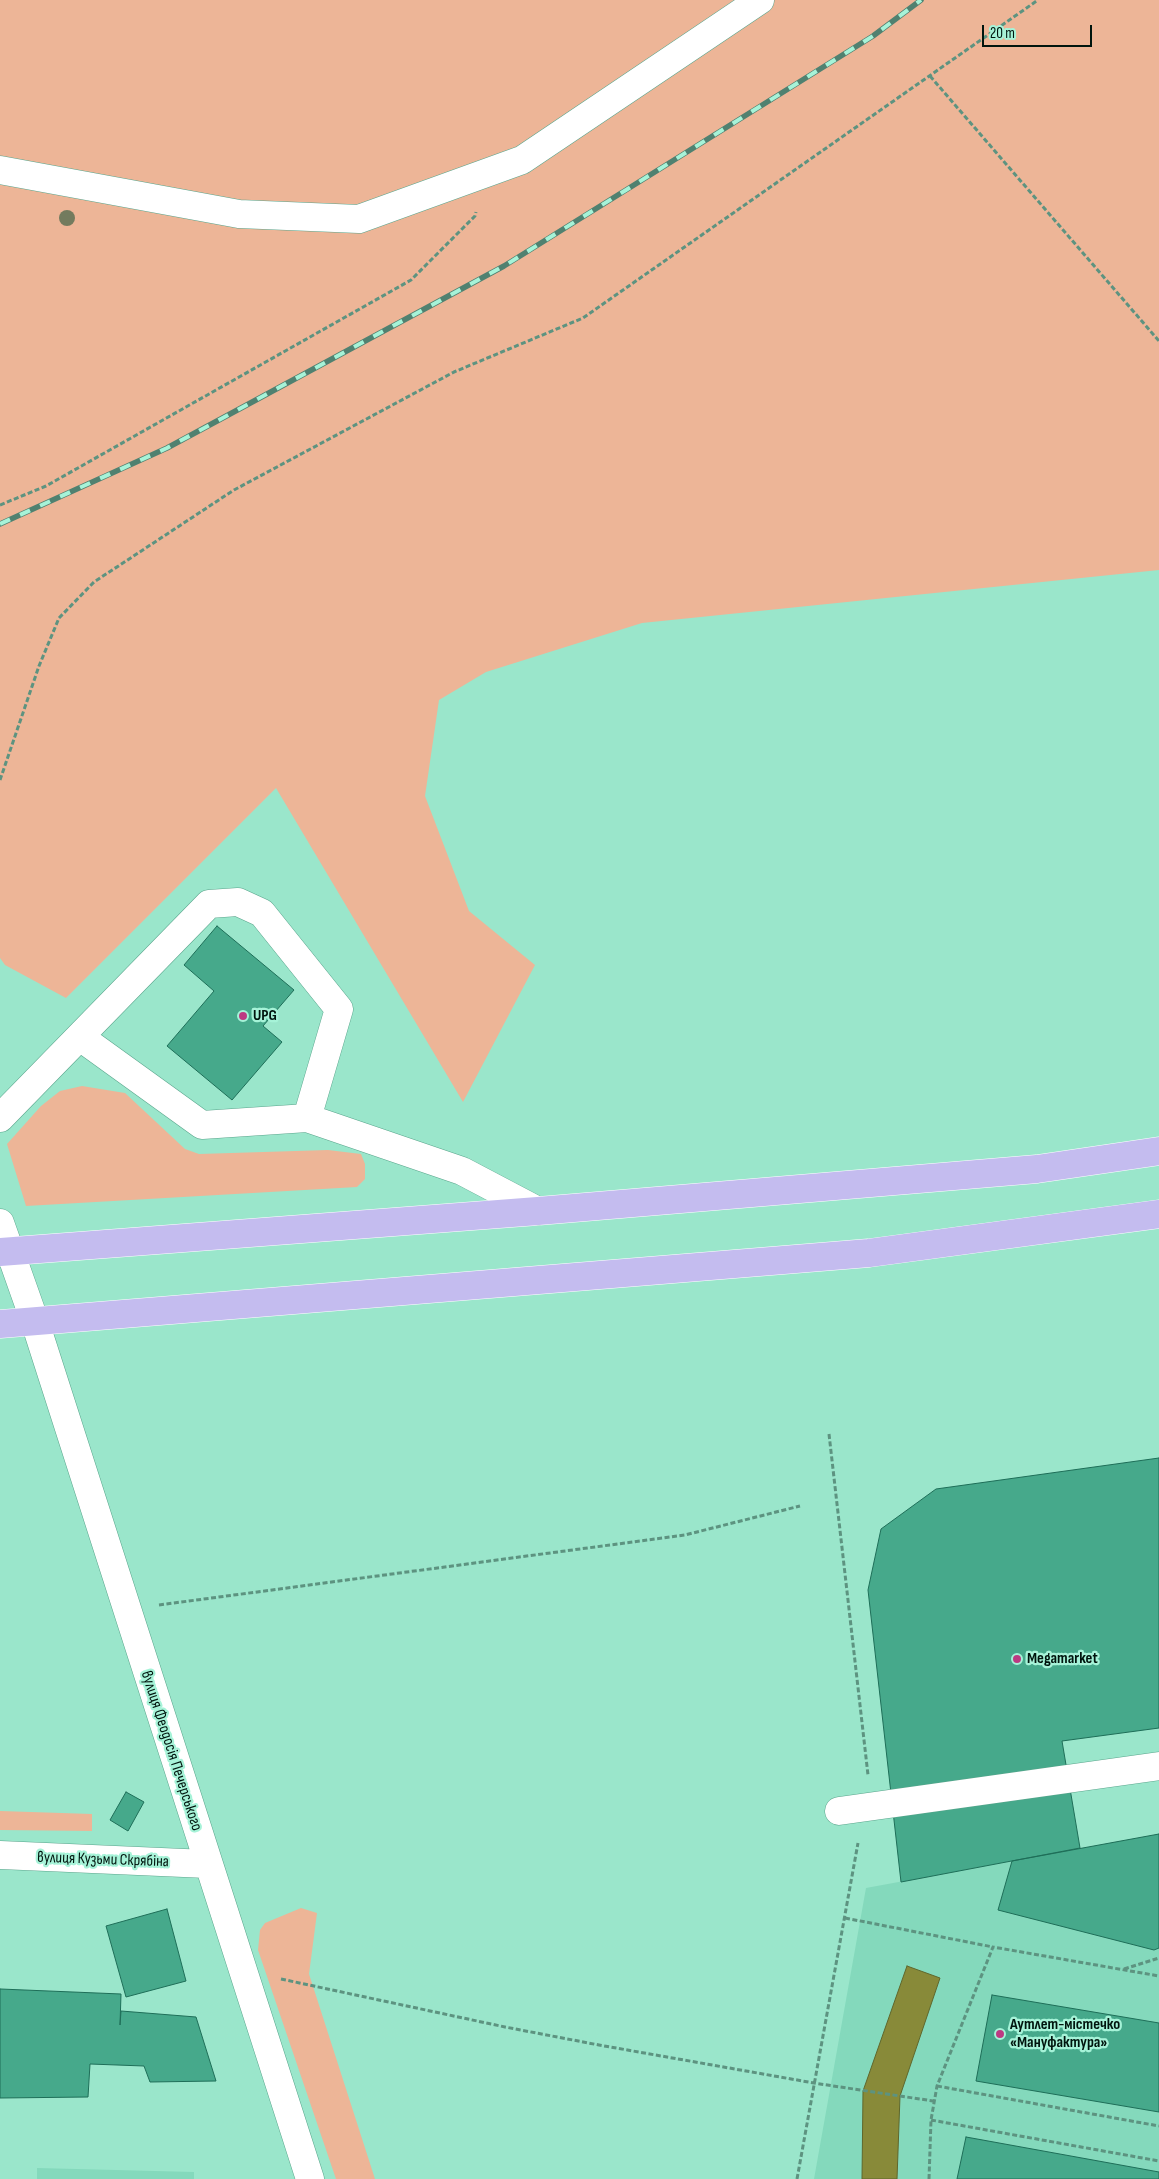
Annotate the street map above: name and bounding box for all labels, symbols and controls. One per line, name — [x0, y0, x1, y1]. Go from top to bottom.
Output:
scale bar — [984, 15, 1094, 47]
text: 20 m — [990, 24, 1015, 43]
place label: UPG — [253, 1006, 277, 1026]
marker: UPG — [237, 1010, 249, 1022]
place label: Megamarket — [1027, 1649, 1098, 1669]
marker: Megamarket — [1011, 1653, 1023, 1665]
street label: вулиця Феодосія Печерського — [136, 1669, 206, 1833]
street label: вулиця Кузьми Скрябіна — [37, 1848, 169, 1872]
place label: Аутлет-містечко «Мануфактура» — [1010, 2015, 1120, 2053]
marker: Аутлет-містечко «Мануфактура» — [994, 2028, 1006, 2040]

